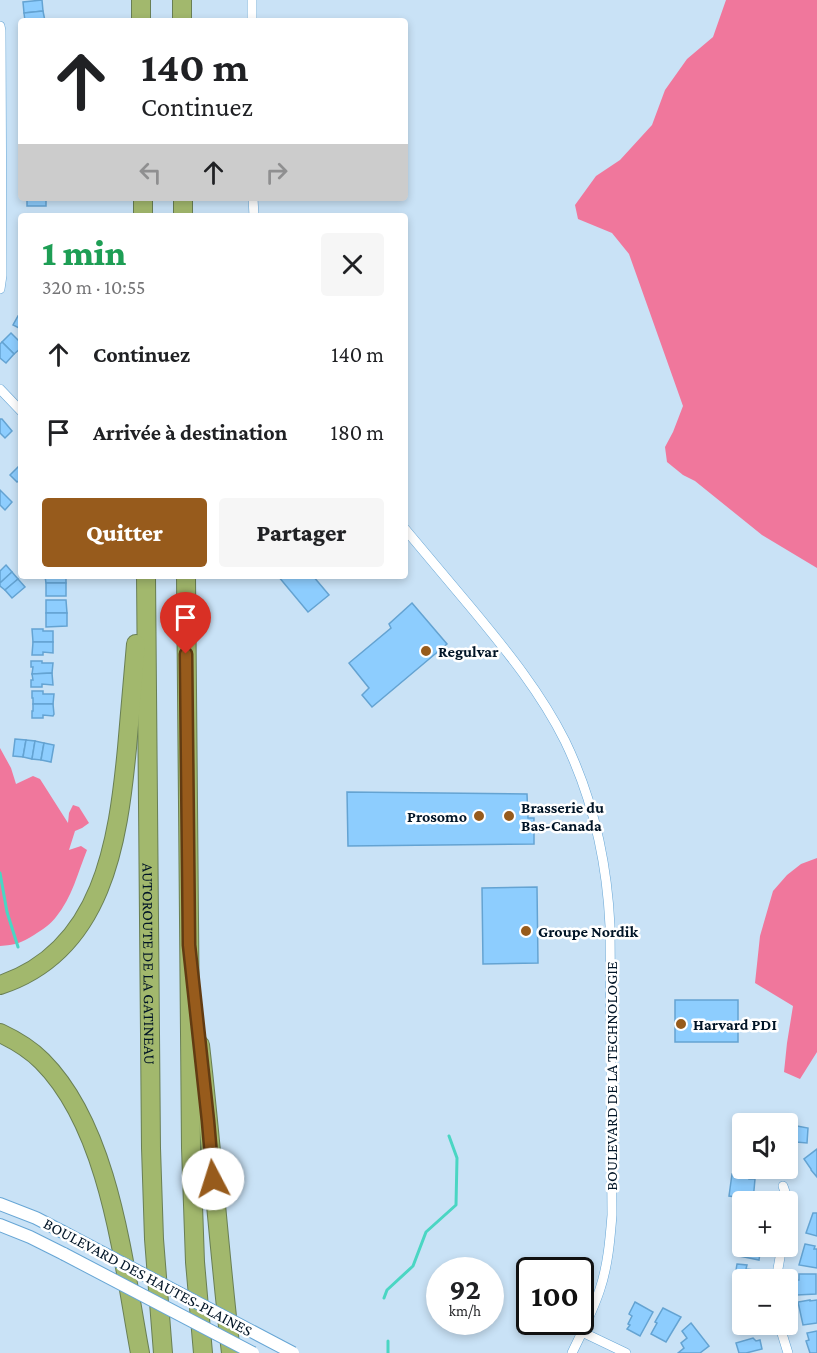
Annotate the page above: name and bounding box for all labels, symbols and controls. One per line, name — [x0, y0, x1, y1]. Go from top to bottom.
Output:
icon: ahead — [42, 42, 120, 120]
text: 140 m — [141, 43, 249, 90]
text: Continuez — [141, 92, 253, 122]
icon: left — [134, 156, 167, 189]
icon: ahead — [197, 156, 230, 189]
icon: right — [260, 156, 293, 189]
text: 1 min — [42, 233, 126, 273]
button: close — [321, 233, 384, 296]
text: 320 m · 10:55 — [42, 276, 146, 298]
icon: ahead — [42, 338, 75, 371]
text: Continuez — [93, 342, 190, 367]
text: 140 m — [331, 342, 384, 367]
icon: arrive — [42, 416, 75, 449]
text: Arrivée à destination — [93, 420, 287, 445]
text: 180 m — [331, 420, 384, 445]
button: Quitter — [42, 498, 207, 567]
button: Partager — [219, 498, 384, 567]
pin — [160, 592, 211, 654]
icon: arrive — [169, 601, 202, 634]
place label: Regulvar — [438, 643, 499, 660]
marker: Regulvar — [419, 644, 433, 658]
place label: Brasserie du Bas-Canada — [521, 799, 604, 834]
place label: Prosomo — [407, 808, 467, 825]
marker: Prosomo — [472, 809, 486, 823]
marker: Brasserie du Bas-Canada — [502, 809, 516, 823]
street label: AUTOROUTE DE LA GATINEAU — [140, 863, 159, 1065]
place label: Groupe Nordik — [538, 923, 638, 940]
marker: Groupe Nordik — [519, 924, 533, 938]
street label: BOULEVARD DE LA TECHNOLOGIE — [603, 961, 620, 1191]
place label: Harvard PDI — [693, 1016, 777, 1033]
marker: Harvard PDI — [674, 1017, 688, 1031]
map controls — [732, 1113, 798, 1335]
button: sound — [732, 1113, 798, 1179]
position arrow — [181, 1147, 245, 1211]
button: + — [732, 1191, 798, 1257]
street label: BOULEVARD DES HAUTES-PLAINES — [41, 1215, 255, 1339]
speed limit sign: 100 — [516, 1257, 594, 1335]
button: − — [732, 1269, 798, 1335]
text: 92 — [449, 1272, 481, 1305]
text: km/h — [449, 1303, 481, 1319]

